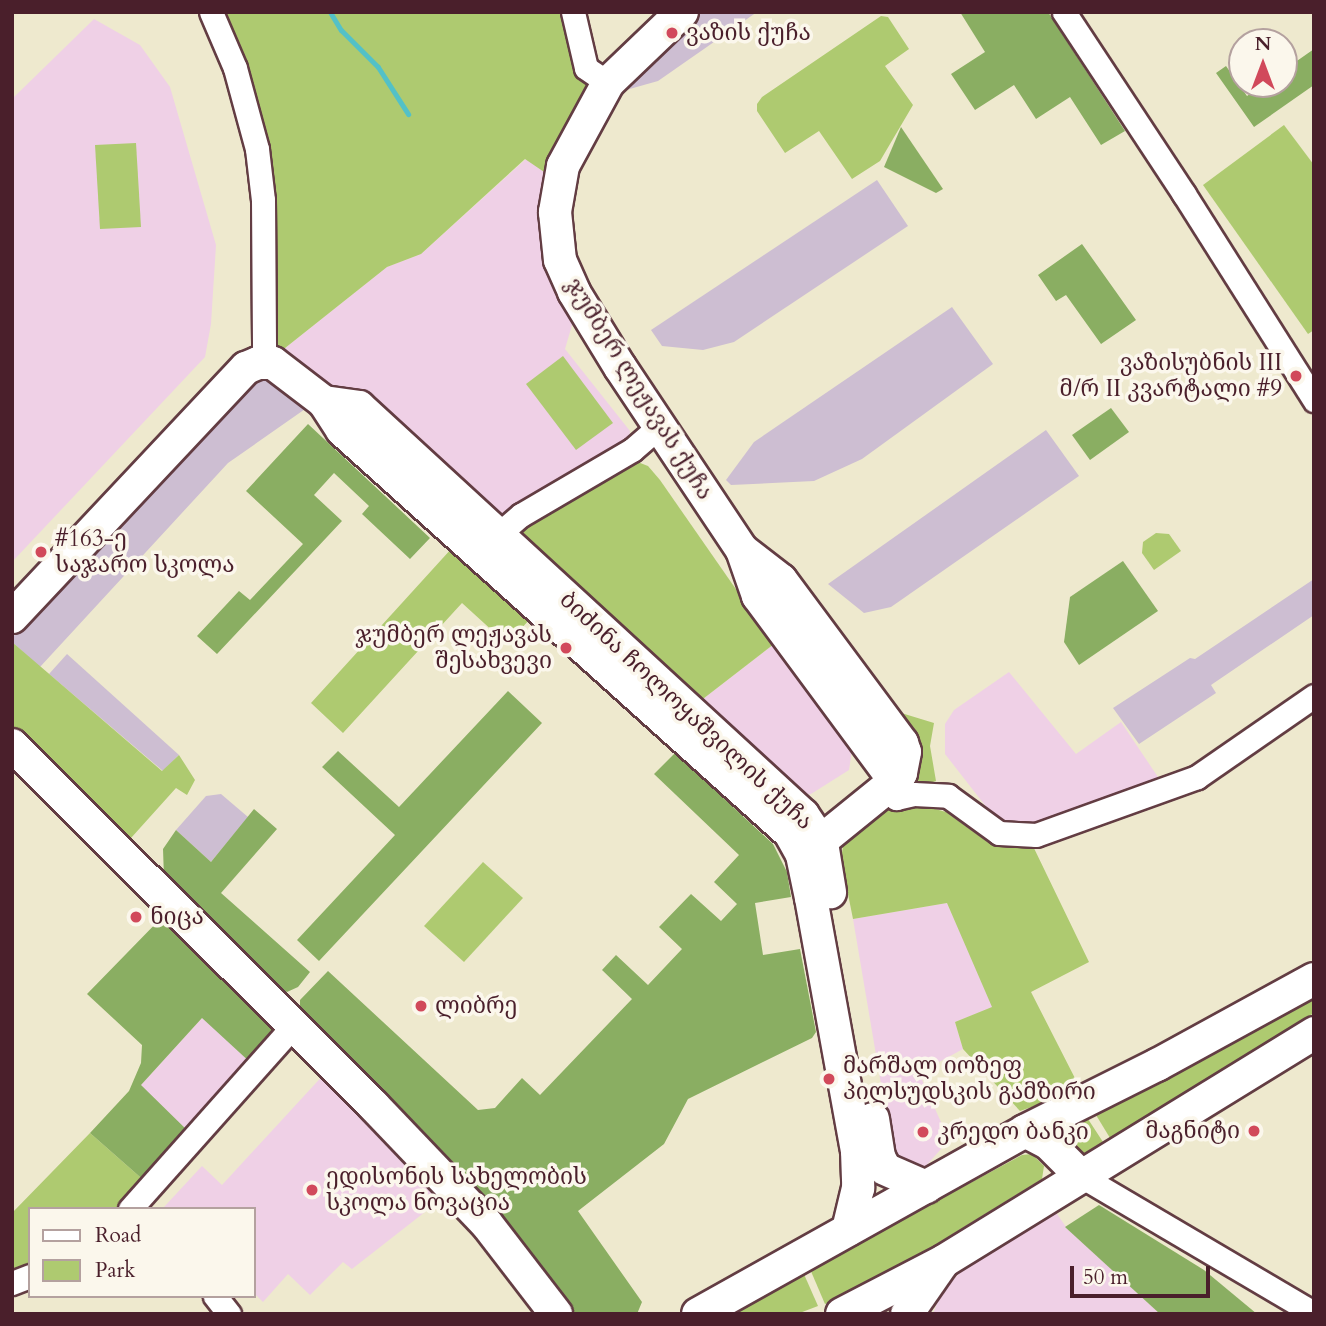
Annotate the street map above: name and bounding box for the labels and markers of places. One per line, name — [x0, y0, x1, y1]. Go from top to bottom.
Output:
place label: ვაზის ქუჩა — [686, 19, 811, 47]
marker: ვაზის ქუჩა — [664, 25, 680, 41]
place label: ვაზისუბნის III მ/რ II კვარტალი #9 — [1060, 349, 1282, 403]
marker: ვაზისუბნის III მ/რ II კვარტალი #9 — [1288, 368, 1304, 384]
place label: #163-ე საჯარო სკოლა — [55, 525, 235, 579]
marker: #163-ე საჯარო სკოლა — [33, 544, 49, 560]
place label: ჯუმბერ ლეჟავას შესახვევი — [355, 621, 552, 675]
marker: ჯუმბერ ლეჟავას შესახვევი — [558, 640, 574, 656]
place label: ნიცა — [150, 903, 204, 931]
marker: ნიცა — [128, 909, 144, 925]
place label: ლიბრე — [435, 992, 518, 1020]
marker: ლიბრე — [413, 998, 429, 1014]
place label: მარშალ იოზეფ პილსუდსკის გამზირი — [843, 1052, 1096, 1106]
marker: მარშალ იოზეფ პილსუდსკის გამზირი — [821, 1071, 837, 1087]
place label: მაგნიტი — [1145, 1117, 1240, 1145]
place label: კრედო ბანკი — [937, 1118, 1089, 1146]
marker: მაგნიტი — [1246, 1123, 1262, 1139]
marker: კრედო ბანკი — [915, 1124, 931, 1140]
place label: ედისონის სახელობის სკოლა ნოვაცია — [326, 1163, 587, 1217]
marker: ედისონის სახელობის სკოლა ნოვაცია — [304, 1182, 320, 1198]

